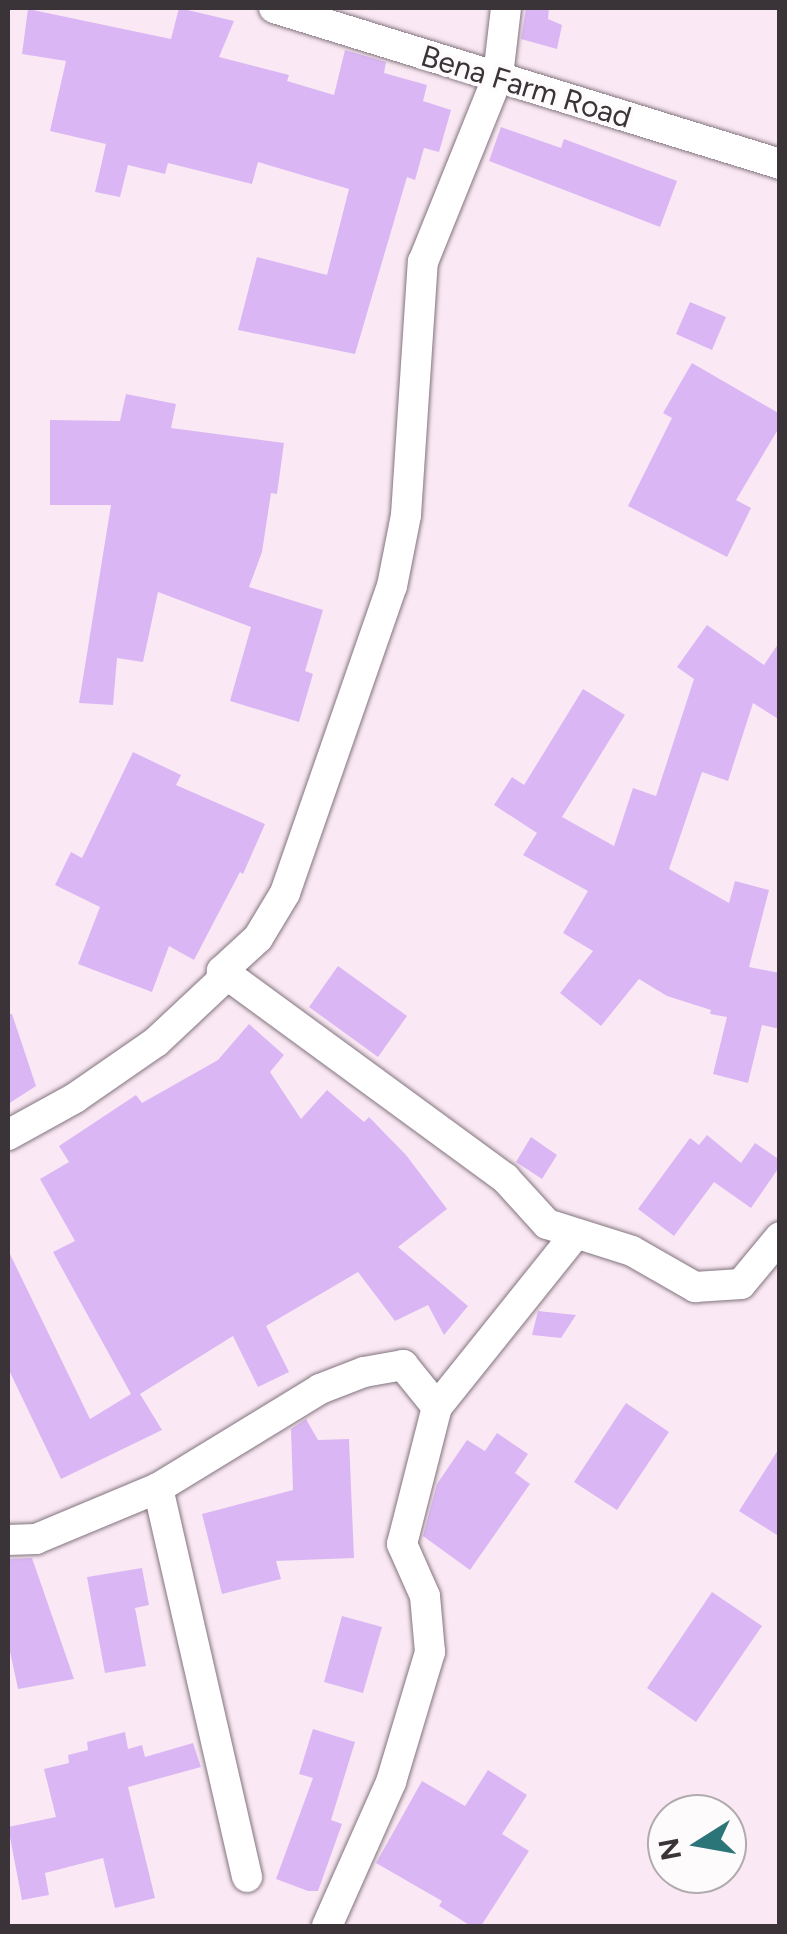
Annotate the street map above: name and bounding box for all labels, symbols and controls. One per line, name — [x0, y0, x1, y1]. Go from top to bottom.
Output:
street label: Bena Farm Road — [417, 38, 635, 136]
north arrow — [647, 1794, 747, 1894]
text: N — [651, 1835, 688, 1863]

